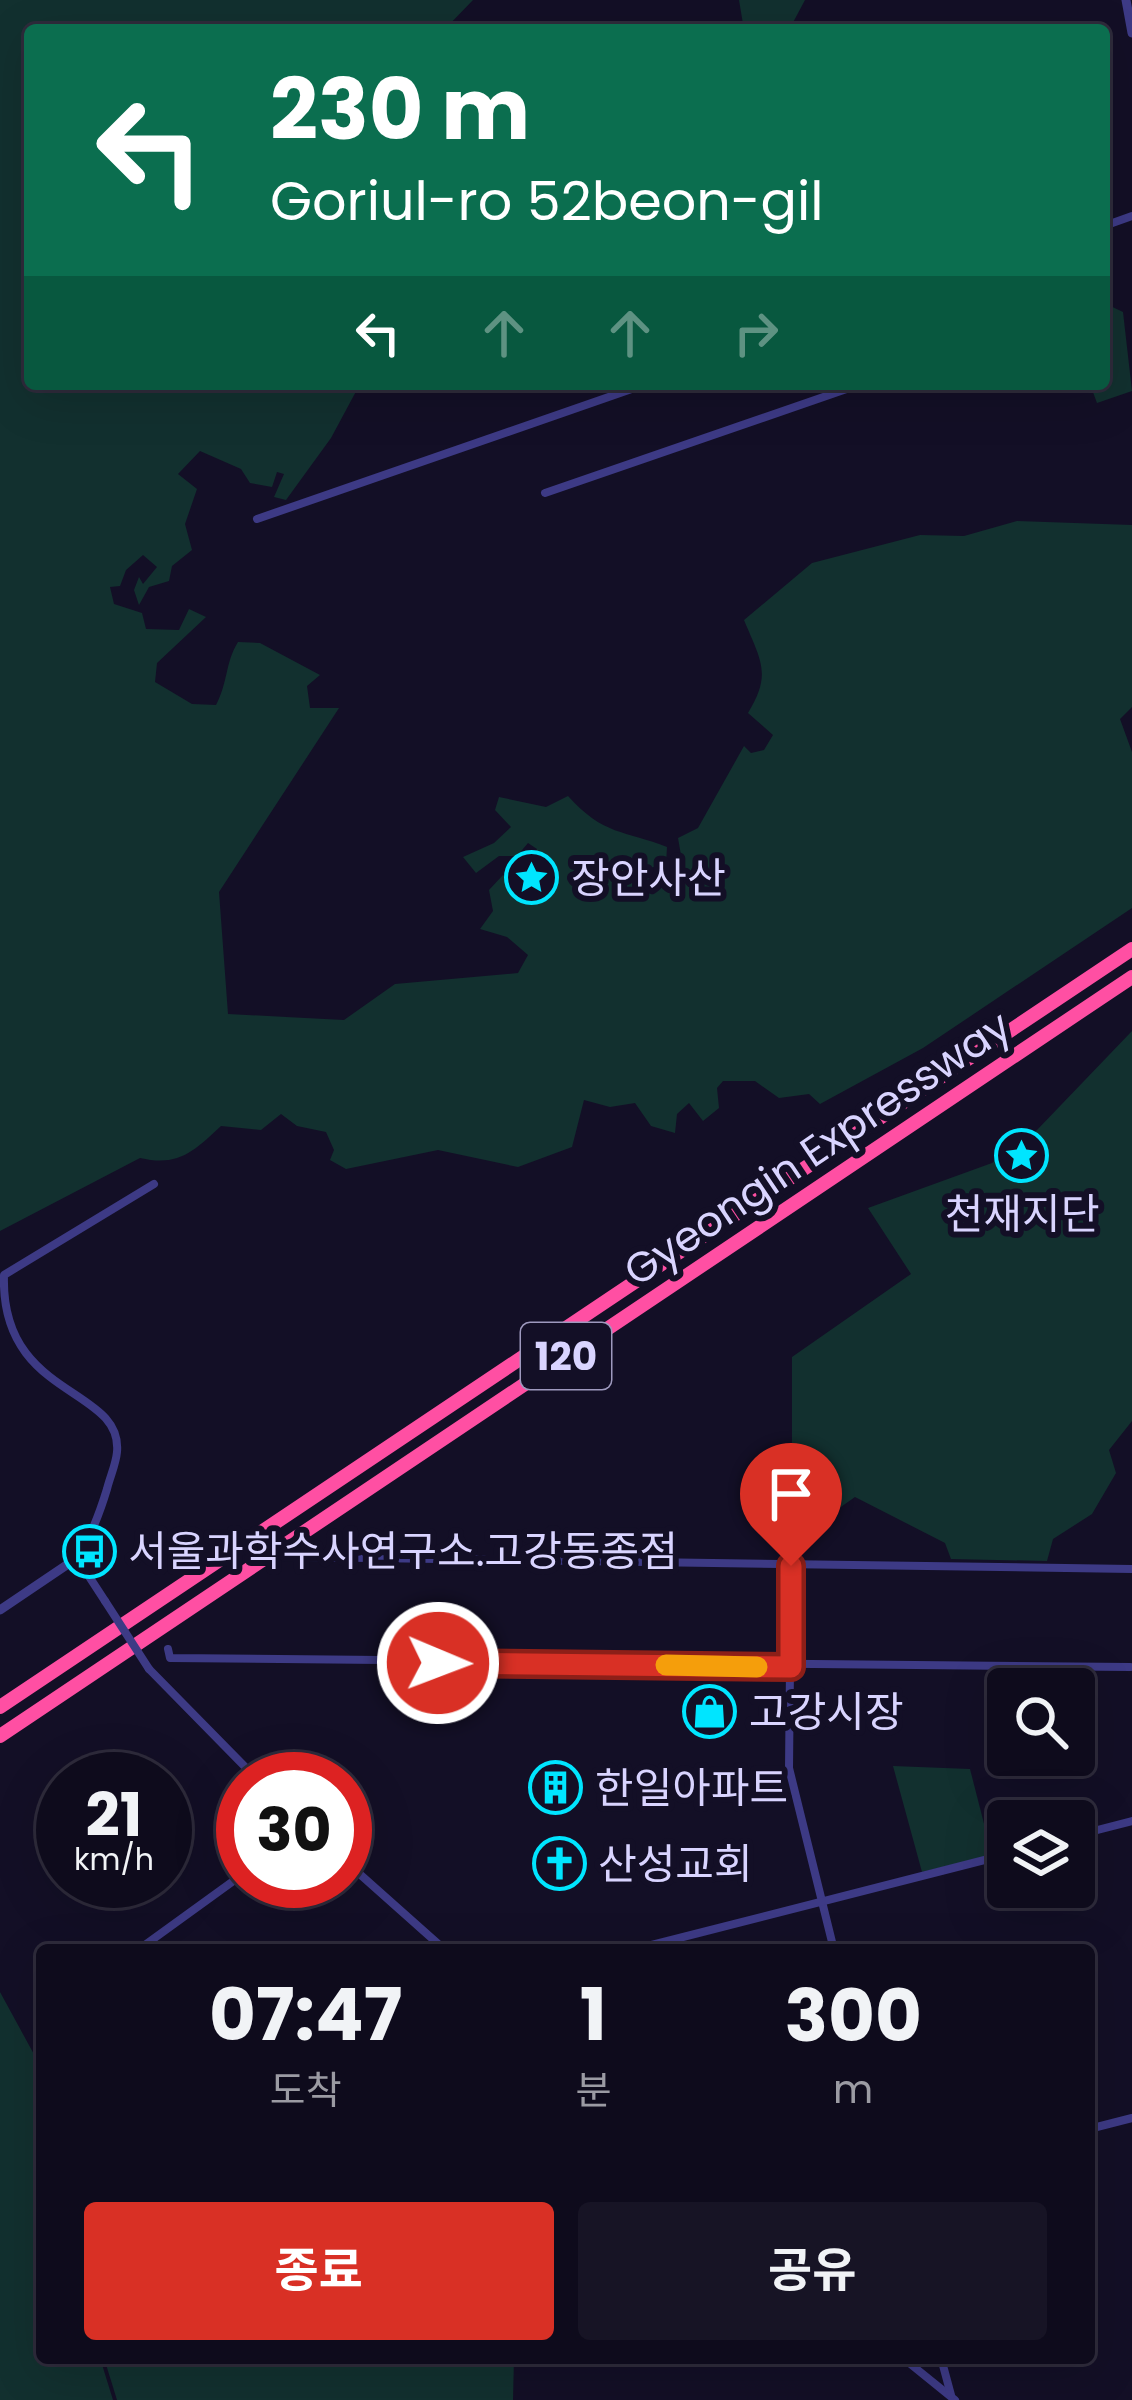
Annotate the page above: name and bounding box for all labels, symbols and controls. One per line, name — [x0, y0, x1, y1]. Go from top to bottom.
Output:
text: 230 m — [270, 51, 530, 168]
icon: left — [72, 72, 228, 228]
text: Goriul-ro 52beon-gil — [270, 163, 824, 239]
icon: left — [345, 300, 411, 366]
icon: ahead — [471, 300, 537, 366]
icon: ahead — [597, 300, 663, 366]
icon: right — [723, 300, 789, 366]
place label: 장안사산 — [571, 849, 726, 908]
place icon: 장안사산 — [504, 850, 560, 906]
street label: Gyeongin Expressway — [612, 997, 1023, 1300]
place icon: 천재지단 — [994, 1127, 1050, 1183]
place label: 천재지단 — [945, 1185, 1099, 1244]
road number: 120 — [521, 1323, 611, 1389]
pin — [740, 1443, 842, 1566]
icon: arrive — [758, 1461, 824, 1527]
place label: 서울과학수사연구소.고강동종점 — [128, 1522, 678, 1581]
bus stop icon: 서울과학수사연구소.고강동종점 — [61, 1523, 117, 1579]
position arrow — [375, 1600, 501, 1726]
map controls — [987, 1668, 1095, 1908]
button: search — [987, 1668, 1095, 1776]
place label: 고강시장 — [749, 1683, 904, 1742]
shop icon: 고강시장 — [682, 1684, 738, 1740]
speed limit sign: 30 — [216, 1752, 372, 1908]
place label: 한일아파트 — [595, 1759, 788, 1818]
building icon: 한일아파트 — [528, 1760, 584, 1816]
text: 21 — [86, 1773, 142, 1857]
button: layers — [987, 1800, 1095, 1908]
place label: 산성교회 — [598, 1835, 753, 1894]
church icon: 산성교회 — [531, 1836, 587, 1892]
text: km/h — [74, 1838, 154, 1881]
text: 07:47 — [209, 1964, 402, 2065]
text: 1 — [580, 1964, 607, 2065]
text: 300 — [784, 1965, 922, 2066]
text: m — [833, 2062, 873, 2117]
text: 도착 — [270, 2063, 342, 2118]
text: 분 — [575, 2063, 611, 2118]
button: 종료 — [84, 2202, 554, 2340]
button: 공유 — [578, 2202, 1047, 2340]

